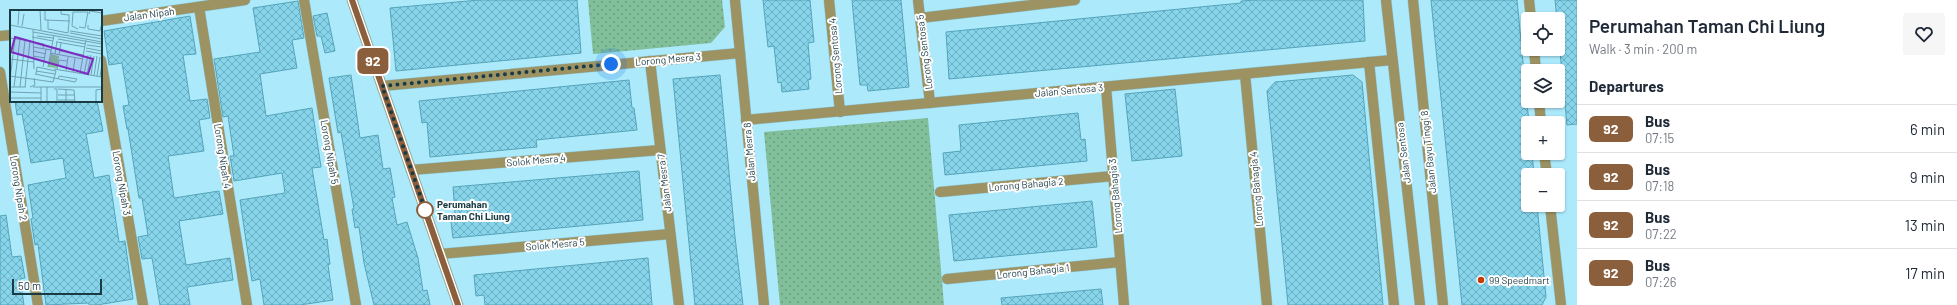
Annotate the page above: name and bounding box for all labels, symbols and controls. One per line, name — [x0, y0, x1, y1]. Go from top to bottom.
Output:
street label: Jalan Nipah — [123, 5, 175, 23]
inset map — [10, 10, 102, 102]
map controls — [1521, 12, 1565, 212]
button: locate — [1521, 12, 1565, 56]
button: heart — [1903, 13, 1945, 55]
street label: Lorong Sentosa 5 — [913, 14, 935, 90]
text: Perumahan Taman Chi Liung — [1589, 14, 1825, 37]
street label: Lorong Sentosa 4 — [826, 18, 844, 94]
text: Walk · 3 min · 200 m — [1589, 41, 1697, 57]
line badge: 92 — [355, 48, 391, 74]
street label: Lorong Mesra 3 — [635, 50, 701, 68]
text: 92 — [365, 52, 381, 69]
your location — [601, 54, 621, 74]
button: layers — [1521, 64, 1565, 108]
text: Departures — [1589, 77, 1664, 95]
street label: Jalan Sentosa 3 — [1034, 81, 1104, 99]
street label: Jalan Bayu Tinggi 8 — [1418, 110, 1438, 194]
text: Bus — [1645, 112, 1670, 130]
button: + — [1521, 116, 1565, 160]
street label: Lorong Nipah 5 — [318, 119, 342, 185]
text: 92 — [1603, 120, 1619, 137]
text: 6 min — [1910, 120, 1945, 138]
street label: Jalan Mesra 8 — [740, 122, 758, 182]
street label: Jalan Sentosa — [1393, 122, 1413, 184]
street label: Lorong Nipah 4 — [212, 123, 234, 189]
text: 07:15 — [1645, 130, 1674, 146]
street label: Lorong Nipah 3 — [110, 150, 134, 216]
street label: Solok Mesra 4 — [506, 151, 566, 169]
street label: Lorong Bahagia 4 — [1247, 151, 1265, 227]
street label: Jalan Mesra 7 — [654, 153, 674, 213]
street label: Lorong Nipah 2 — [8, 155, 30, 221]
street label: Lorong Bahagia 3 — [1106, 158, 1124, 234]
text: Bus — [1645, 160, 1670, 178]
button: − — [1521, 168, 1565, 212]
text: 92 — [1603, 168, 1619, 185]
text: 9 min — [1910, 168, 1945, 186]
street label: Lorong Bahagia 2 — [988, 175, 1064, 193]
text: 07:18 — [1645, 178, 1674, 194]
place label: Perumahan Taman Chi Liung — [437, 198, 510, 222]
marker: Perumahan Taman Chi Liung — [416, 201, 434, 219]
text: Bus — [1645, 208, 1670, 226]
text: 92 — [1603, 216, 1619, 233]
text: 13 min — [1905, 216, 1945, 234]
text: 07:22 — [1645, 226, 1677, 242]
street label: Solok Mesra 5 — [525, 235, 585, 253]
text: Bus — [1645, 256, 1670, 274]
street label: Lorong Bahagia 1 — [996, 261, 1070, 281]
text: 92 — [1603, 264, 1619, 281]
text: 17 min — [1905, 264, 1945, 282]
place label: 99 Speedmart — [1489, 274, 1550, 286]
text: 07:26 — [1645, 274, 1677, 290]
marker: 99 Speedmart — [1476, 275, 1486, 285]
scale bar — [12, 277, 102, 296]
text: 50 m — [18, 279, 41, 292]

